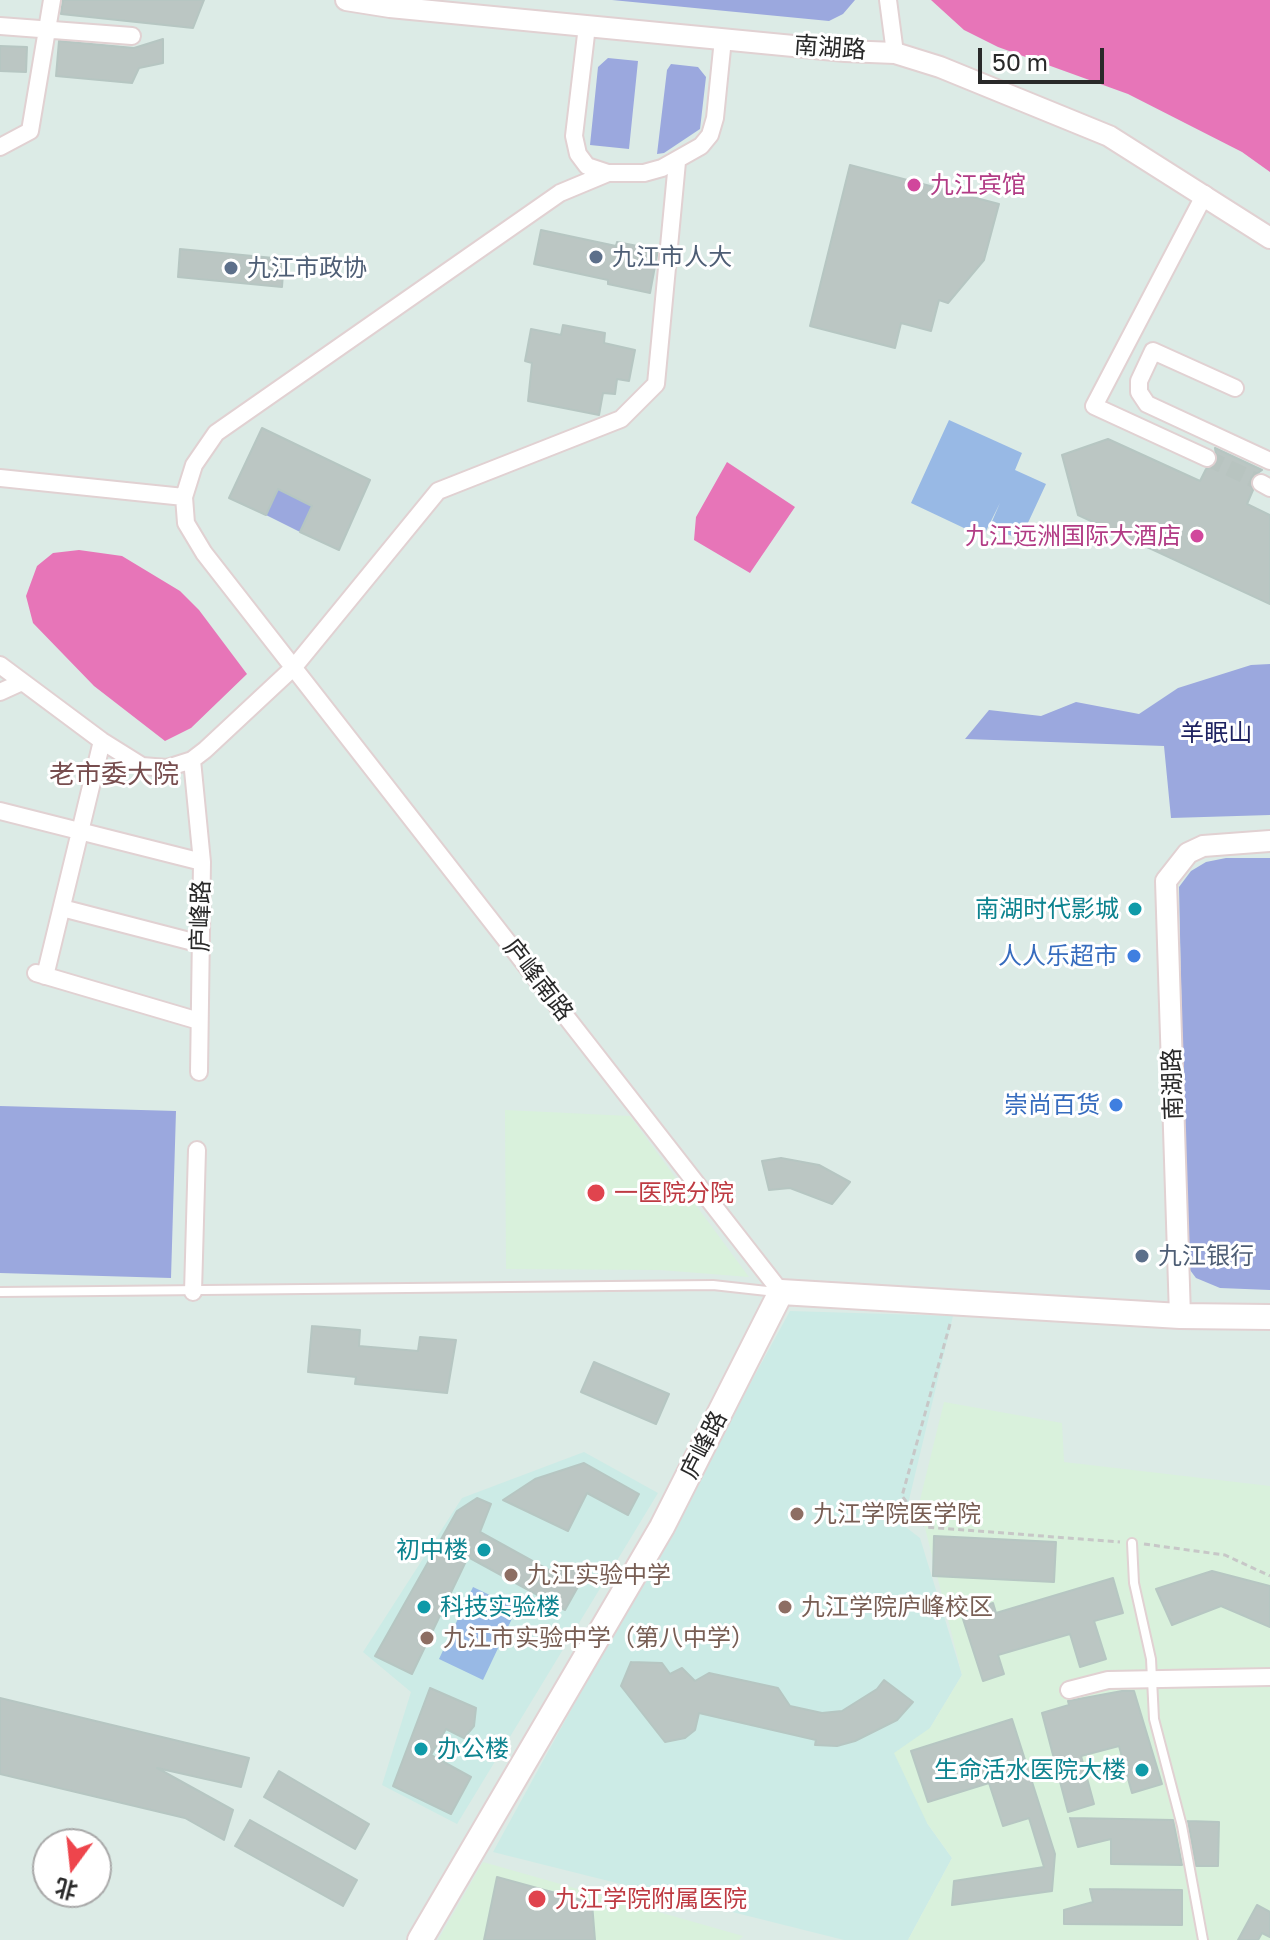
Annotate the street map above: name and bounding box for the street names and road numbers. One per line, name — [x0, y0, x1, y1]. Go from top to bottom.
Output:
street label: 南湖路 — [793, 31, 867, 65]
street label: 庐峰路 — [186, 880, 216, 952]
street label: 庐峰南路 — [497, 933, 579, 1027]
street label: 南湖路 — [1157, 1048, 1189, 1120]
street label: 庐峰路 — [675, 1406, 733, 1484]

